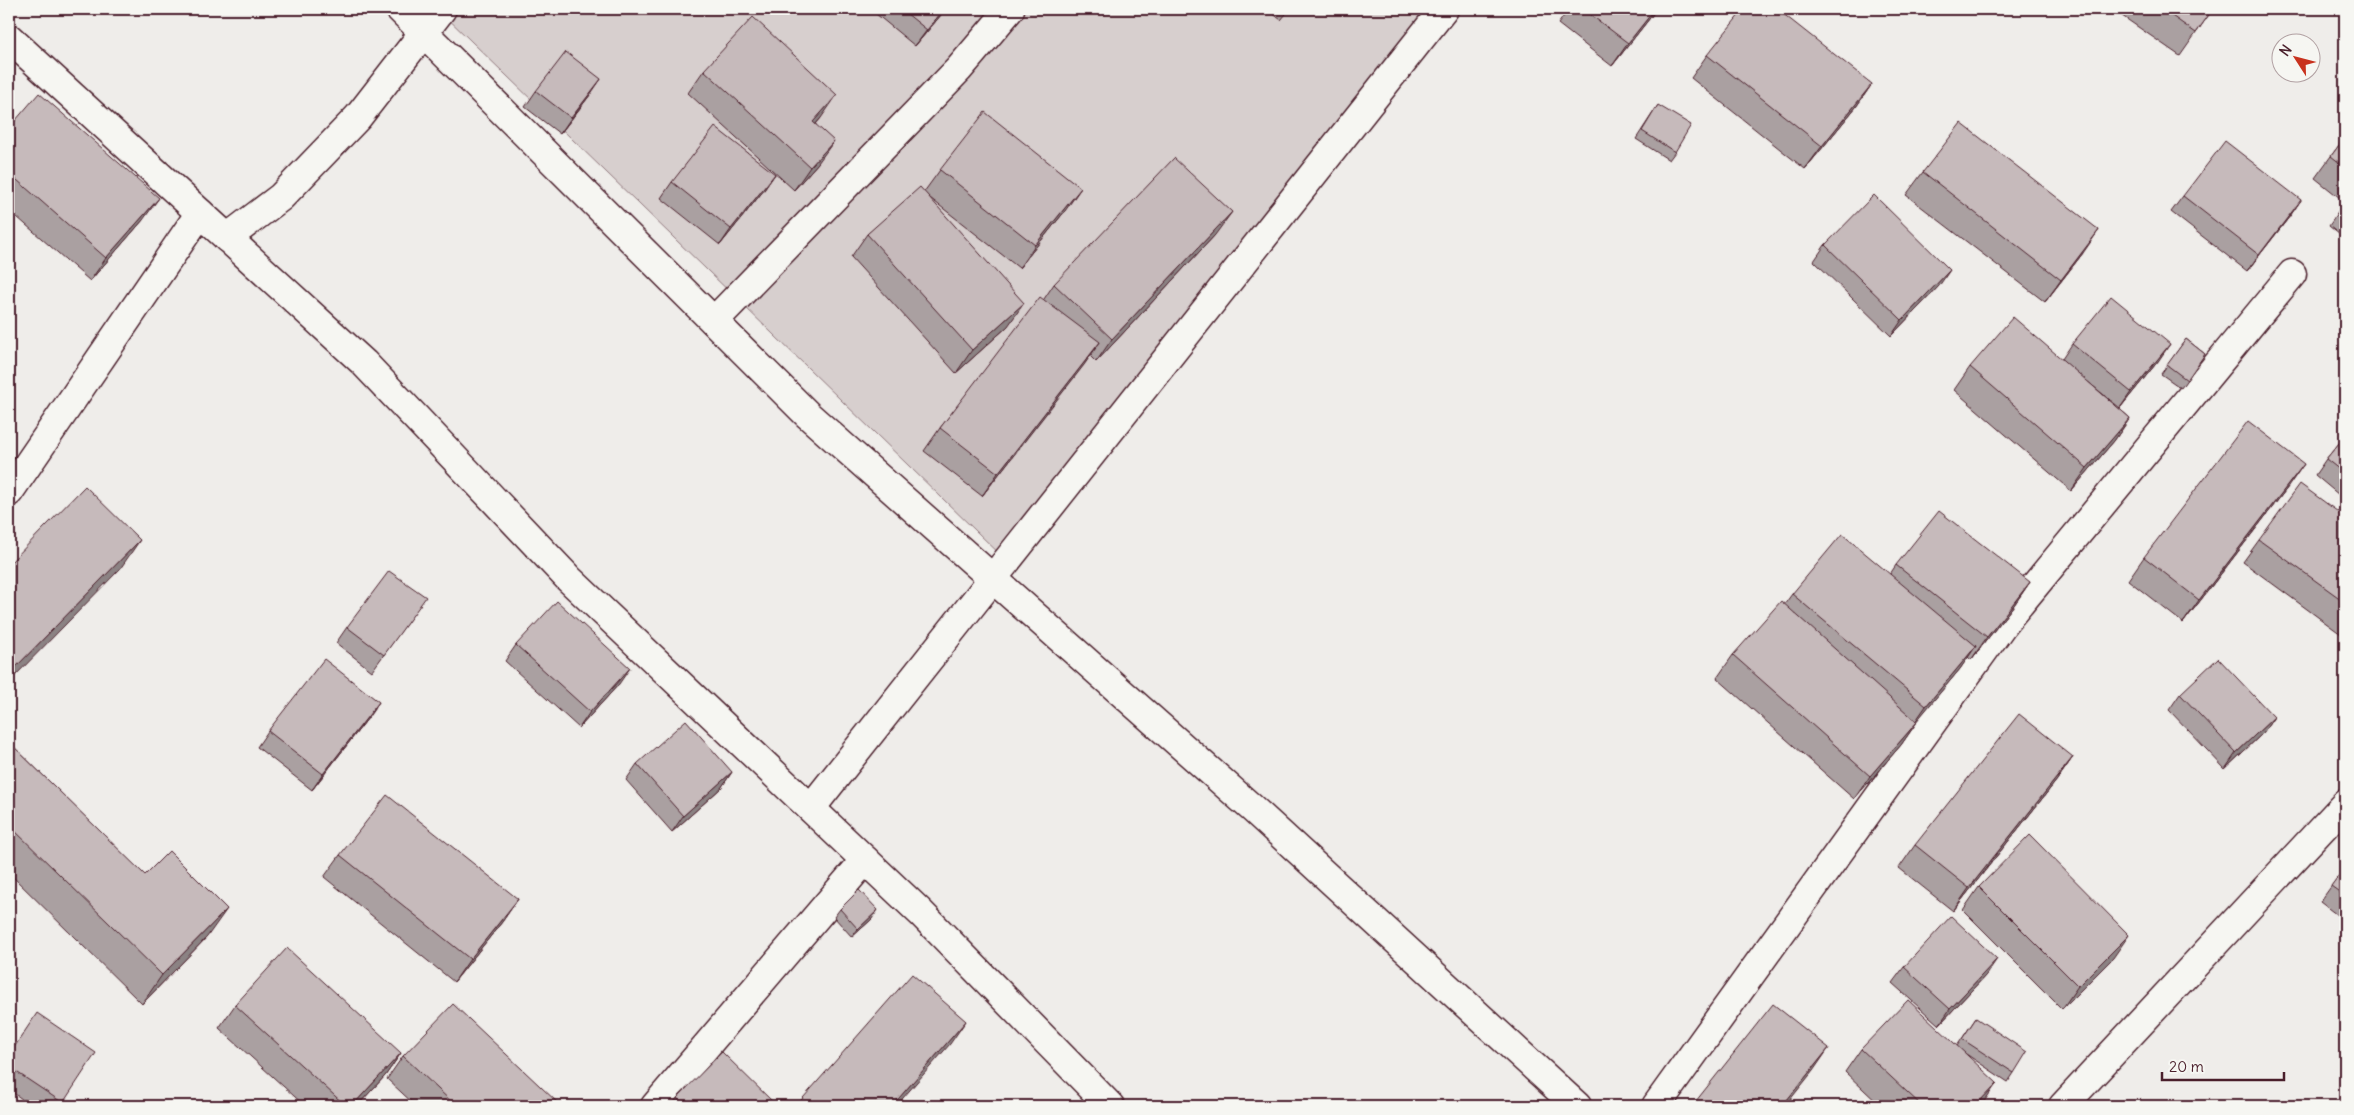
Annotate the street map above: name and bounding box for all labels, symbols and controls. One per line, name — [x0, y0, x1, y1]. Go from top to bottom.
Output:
north arrow — [2272, 32, 2322, 82]
text: N — [2275, 41, 2296, 60]
scale bar — [2162, 1050, 2284, 1082]
text: 20 m — [2169, 1057, 2204, 1076]

